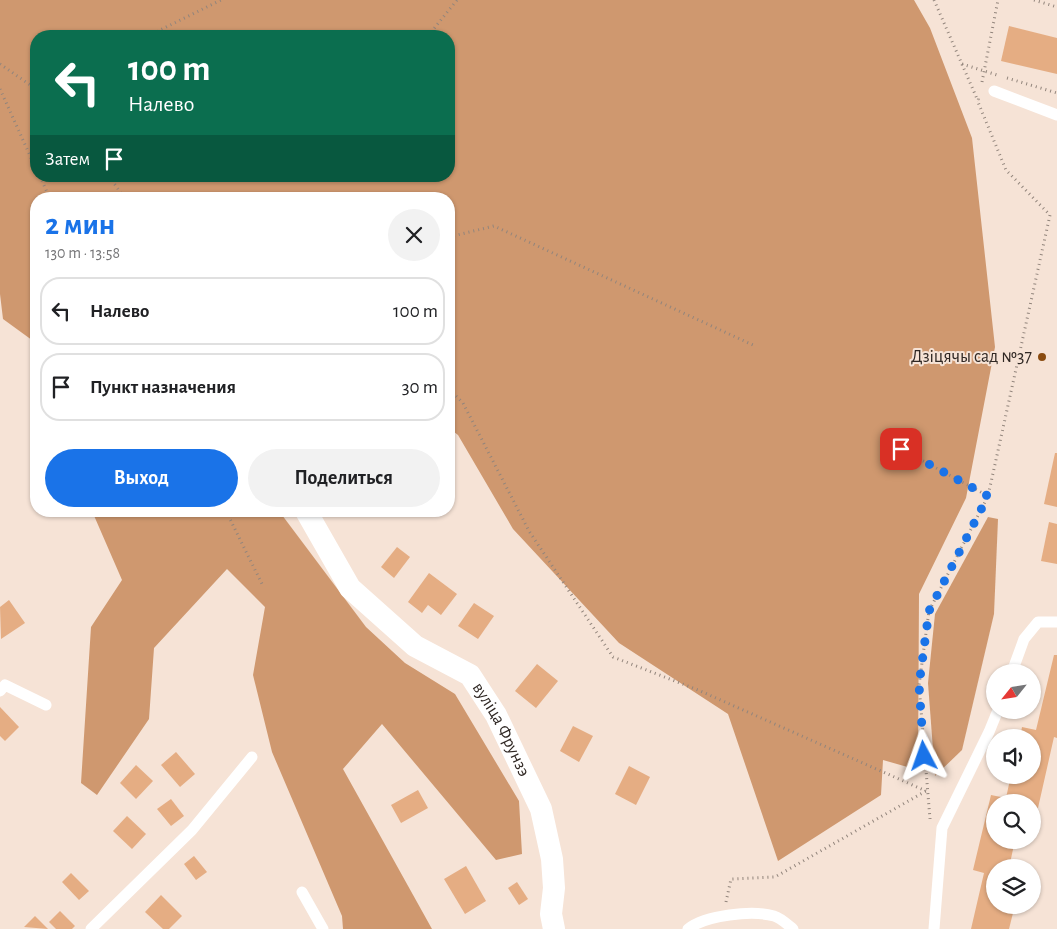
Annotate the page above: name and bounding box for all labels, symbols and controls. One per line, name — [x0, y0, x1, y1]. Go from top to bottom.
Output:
icon: left — [45, 50, 110, 115]
text: 100 m — [128, 52, 211, 87]
text: Налево — [128, 93, 194, 115]
icon: arrive — [100, 145, 128, 173]
text: Затем — [45, 150, 90, 169]
button: close — [388, 209, 440, 261]
text: 2 мин — [45, 210, 115, 240]
text: 130 m · 13:58 — [45, 245, 120, 261]
icon: left — [47, 297, 75, 325]
text: Налево — [90, 302, 149, 321]
text: 100 m — [393, 302, 438, 321]
place label: Дзіцячы сад №37 — [911, 348, 1032, 366]
marker: Дзіцячы сад №37 — [1036, 351, 1048, 363]
icon: arrive — [47, 373, 75, 401]
text: Пункт назначения — [90, 378, 236, 397]
text: 30 m — [402, 378, 438, 397]
pin — [880, 428, 922, 470]
icon: arrive — [887, 435, 915, 463]
button: Выход — [45, 449, 238, 507]
button: Поделиться — [248, 449, 440, 507]
north arrow — [986, 664, 1041, 719]
map controls — [986, 664, 1041, 914]
street label: вуліца Фрунзэ — [469, 679, 533, 780]
position arrow — [897, 729, 949, 781]
button: sound — [986, 729, 1041, 784]
button: search — [986, 794, 1041, 849]
button: layers — [986, 859, 1041, 914]

